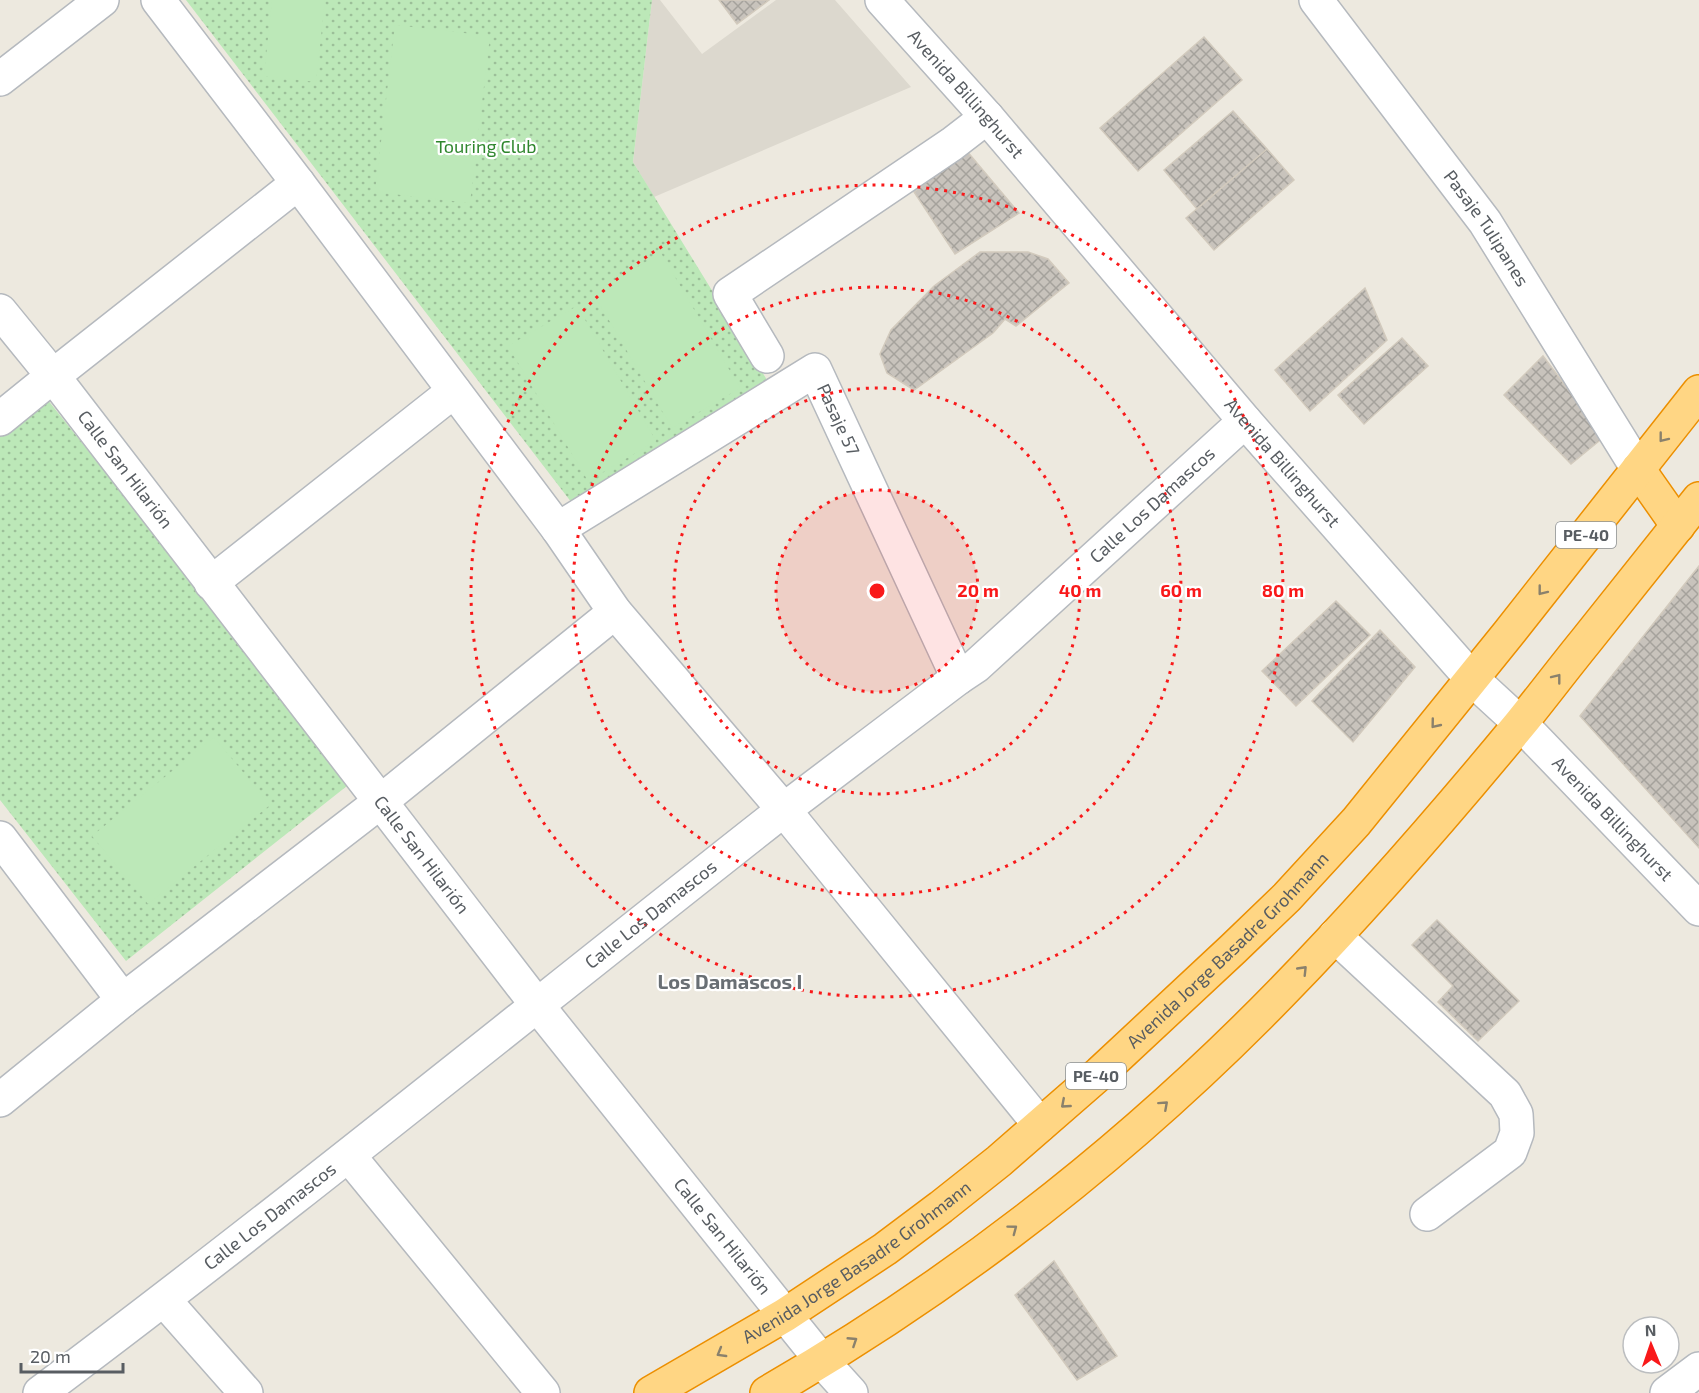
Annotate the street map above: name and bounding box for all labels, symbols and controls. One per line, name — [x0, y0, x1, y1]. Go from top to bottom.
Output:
street label: Avenida Billinghurst — [904, 25, 1029, 162]
park label: Touring Club — [435, 135, 537, 157]
street label: Pasaje Tulipanes — [1440, 165, 1534, 290]
street label: Pasaje 57 — [813, 380, 865, 459]
street label: Avenida Billinghurst — [1220, 393, 1345, 532]
street label: Calle San Hilarión — [73, 406, 178, 532]
one-way arrow — [1659, 431, 1670, 442]
street label: Calle Los Damascos — [1085, 442, 1219, 567]
road number: PE-40 — [1556, 522, 1616, 548]
text: 20 m — [957, 579, 999, 601]
text: 40 m — [1059, 579, 1101, 601]
text: 60 m — [1160, 579, 1202, 601]
text: 80 m — [1262, 579, 1304, 601]
centre of rings — [867, 581, 887, 601]
one-way arrow — [1539, 584, 1550, 595]
one-way arrow — [1549, 674, 1560, 685]
one-way arrow — [1432, 718, 1443, 729]
street label: Avenida Billinghurst — [1548, 751, 1678, 885]
street label: Calle San Hilarión — [370, 791, 475, 918]
street label: Avenida Jorge Basadre Grohmann — [1122, 847, 1333, 1052]
street label: Calle Los Damascos — [580, 855, 721, 973]
one-way arrow — [1296, 966, 1307, 977]
district label: Los Damascos I — [658, 969, 802, 993]
road number: PE-40 — [1066, 1063, 1126, 1089]
one-way arrow — [1061, 1096, 1072, 1107]
one-way arrow — [1157, 1101, 1168, 1112]
street label: Calle Los Damascos — [199, 1157, 340, 1274]
street label: Calle San Hilarión — [670, 1173, 776, 1299]
street label: Avenida Jorge Basadre Grohmann — [738, 1176, 975, 1347]
one-way arrow — [1006, 1225, 1017, 1236]
north arrow — [1621, 1315, 1681, 1375]
text: N — [1644, 1320, 1657, 1339]
scale bar — [21, 1336, 123, 1374]
one-way arrow — [847, 1337, 858, 1348]
text: 20 m — [30, 1345, 71, 1367]
one-way arrow — [716, 1345, 727, 1357]

